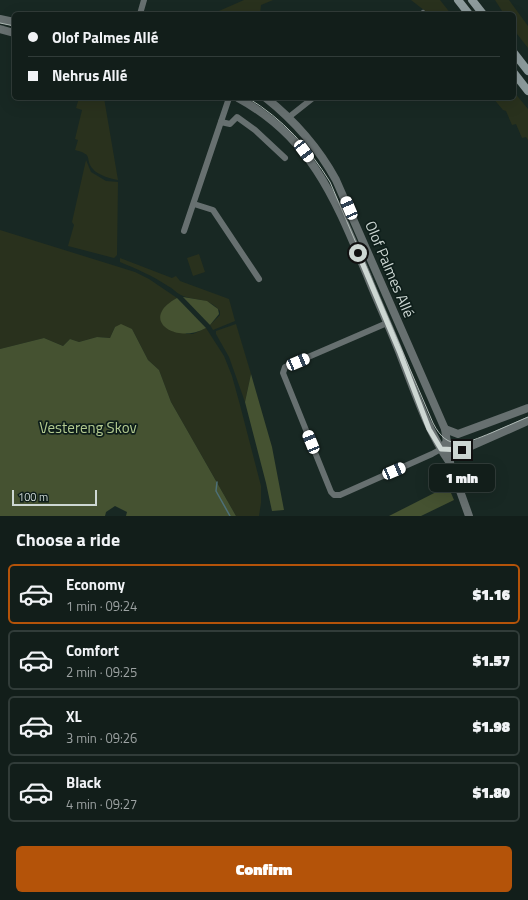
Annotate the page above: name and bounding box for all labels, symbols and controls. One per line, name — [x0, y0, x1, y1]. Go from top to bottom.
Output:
text: Olof Palmes Allé — [52, 26, 158, 49]
text: Nehrus Allé — [52, 64, 127, 87]
car — [292, 138, 316, 164]
car — [339, 195, 359, 221]
street label: Olof Palmes Allé — [359, 217, 421, 321]
route start — [349, 244, 367, 262]
car — [285, 352, 311, 372]
park label: Vestereng Skov — [39, 416, 137, 439]
car — [301, 429, 321, 455]
route end — [453, 441, 471, 459]
car — [381, 461, 407, 481]
callout: 1 min — [429, 464, 495, 492]
text: 1 min — [446, 468, 478, 488]
scale bar — [12, 488, 97, 507]
text: 100 m — [18, 489, 48, 505]
text: Choose a ride — [16, 526, 120, 553]
text: Economy — [66, 573, 125, 596]
icon: car — [18, 576, 54, 612]
text: $1.16 — [473, 583, 510, 606]
text: 1 min · 09:24 — [66, 596, 137, 616]
text: Comfort — [66, 639, 119, 662]
icon: car — [18, 642, 54, 678]
text: $1.57 — [473, 649, 510, 672]
text: 2 min · 09:25 — [66, 662, 137, 682]
text: XL — [66, 705, 82, 728]
icon: car — [18, 708, 54, 744]
text: $1.98 — [473, 715, 510, 738]
text: 3 min · 09:26 — [66, 728, 137, 748]
text: Black — [66, 771, 101, 794]
icon: car — [18, 774, 54, 810]
text: $1.80 — [473, 781, 510, 804]
text: 4 min · 09:27 — [66, 794, 137, 814]
button: Confirm — [16, 846, 512, 892]

